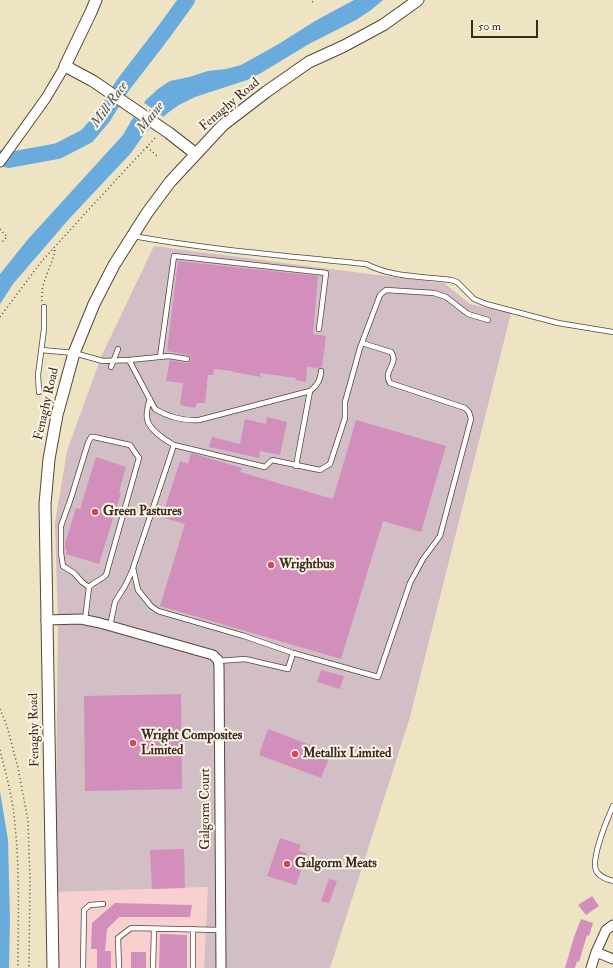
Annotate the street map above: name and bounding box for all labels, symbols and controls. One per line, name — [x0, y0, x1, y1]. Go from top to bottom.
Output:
scale bar — [473, 12, 540, 38]
text: 50 m — [478, 19, 501, 34]
street label: Fenaghy Road — [197, 75, 263, 135]
water label: Mill Race — [88, 79, 132, 131]
water label: Maine — [134, 99, 168, 137]
street label: Fenaghy Road — [31, 366, 63, 442]
place label: Green Pastures — [103, 504, 182, 520]
marker: Green Pastures — [90, 507, 100, 517]
place label: Wrightbus — [279, 557, 334, 573]
marker: Wrightbus — [266, 560, 276, 570]
street label: Fenaghy Road — [27, 693, 43, 767]
place label: Wright Composites Limited — [141, 728, 242, 759]
marker: Wright Composites Limited — [128, 738, 138, 748]
place label: Metallix Limited — [303, 746, 391, 762]
marker: Metallix Limited — [290, 749, 300, 759]
street label: Galgorm Court — [198, 768, 214, 850]
place label: Galgorm Meats — [295, 856, 377, 872]
marker: Galgorm Meats — [282, 859, 292, 869]

